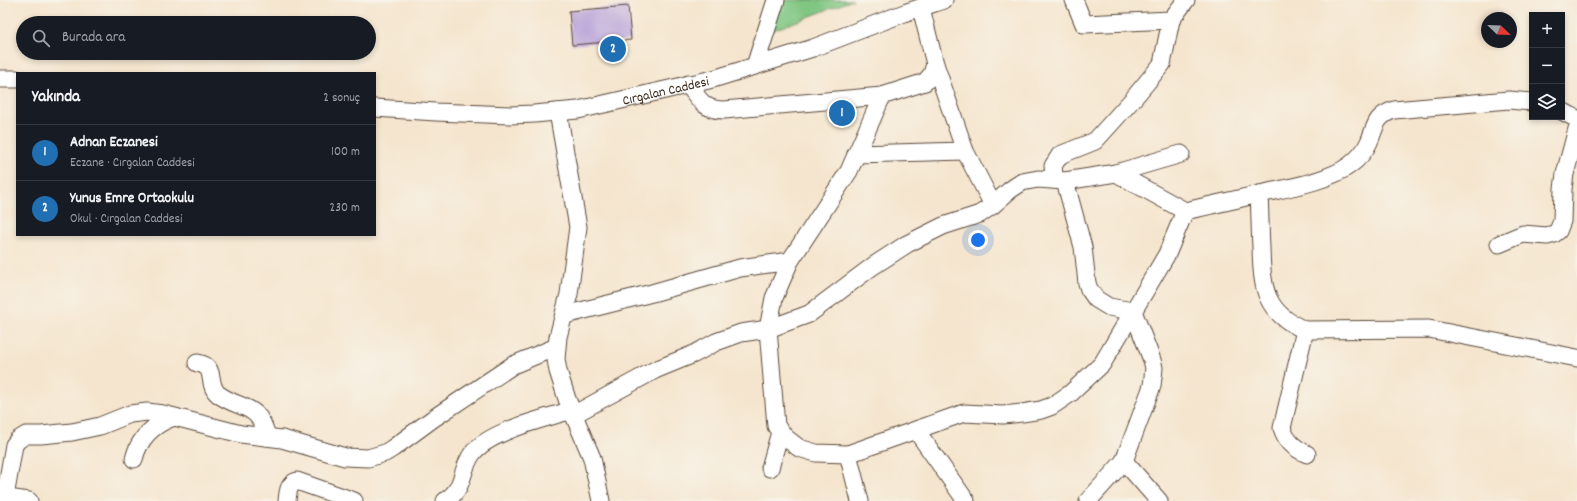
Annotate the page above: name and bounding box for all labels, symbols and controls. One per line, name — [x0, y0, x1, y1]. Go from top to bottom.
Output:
north arrow — [1481, 12, 1517, 48]
map controls — [1529, 12, 1565, 120]
button: + — [1529, 12, 1565, 48]
search box — [16, 16, 376, 60]
icon: search — [30, 27, 52, 49]
text: Burada ara — [62, 27, 125, 49]
pin: 2 — [600, 34, 626, 64]
button: − — [1529, 48, 1565, 84]
street label: Cırgalan Caddesi — [620, 72, 711, 112]
button: layers — [1529, 84, 1565, 120]
text: Yakında — [32, 86, 80, 110]
text: 2 sonuç — [323, 89, 360, 108]
pin: 1 — [829, 98, 855, 128]
text: Adnan Eczanesi — [70, 132, 158, 154]
text: 1 — [44, 143, 46, 162]
text: 100 m — [331, 143, 360, 162]
text: Eczane · Cırgalan Caddesi — [70, 154, 195, 173]
text: Yunus Emre Ortaokulu — [70, 188, 194, 210]
text: 2 — [42, 199, 48, 218]
text: 230 m — [330, 199, 360, 218]
text: Okul · Cırgalan Caddesi — [70, 210, 182, 229]
your location — [968, 230, 988, 250]

